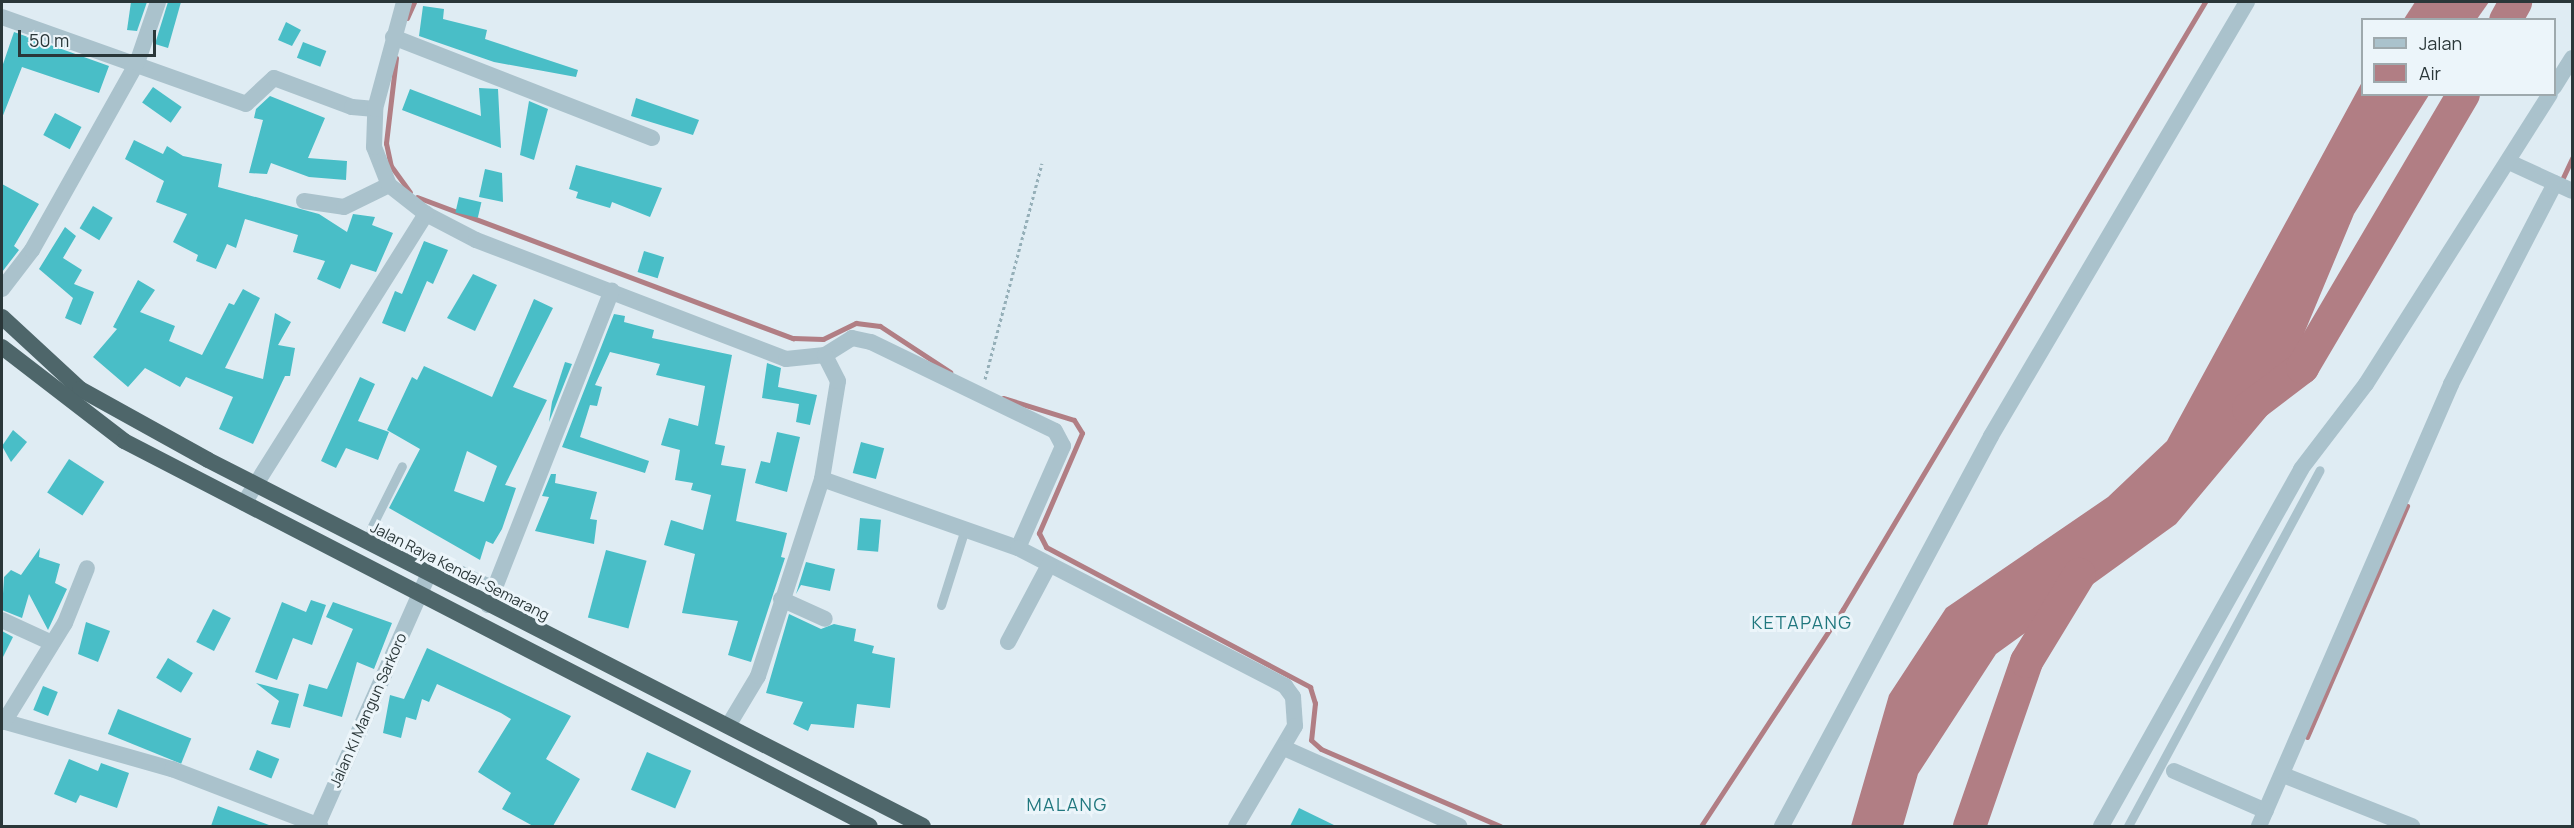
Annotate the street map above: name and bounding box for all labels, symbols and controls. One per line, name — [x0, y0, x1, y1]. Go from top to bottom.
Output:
scale bar — [21, 18, 159, 56]
legend — [2361, 18, 2556, 96]
text: 50 m — [29, 28, 69, 52]
text: Jalan — [2419, 31, 2462, 55]
text: Air — [2419, 61, 2441, 85]
street label: Jalan Raya Kendal-Semarang — [368, 518, 552, 624]
district label: KETAPANG — [1751, 611, 1853, 633]
street label: Jalan Ki Mangun Sarkoro — [326, 630, 410, 790]
district label: MALANG — [1026, 793, 1108, 815]

